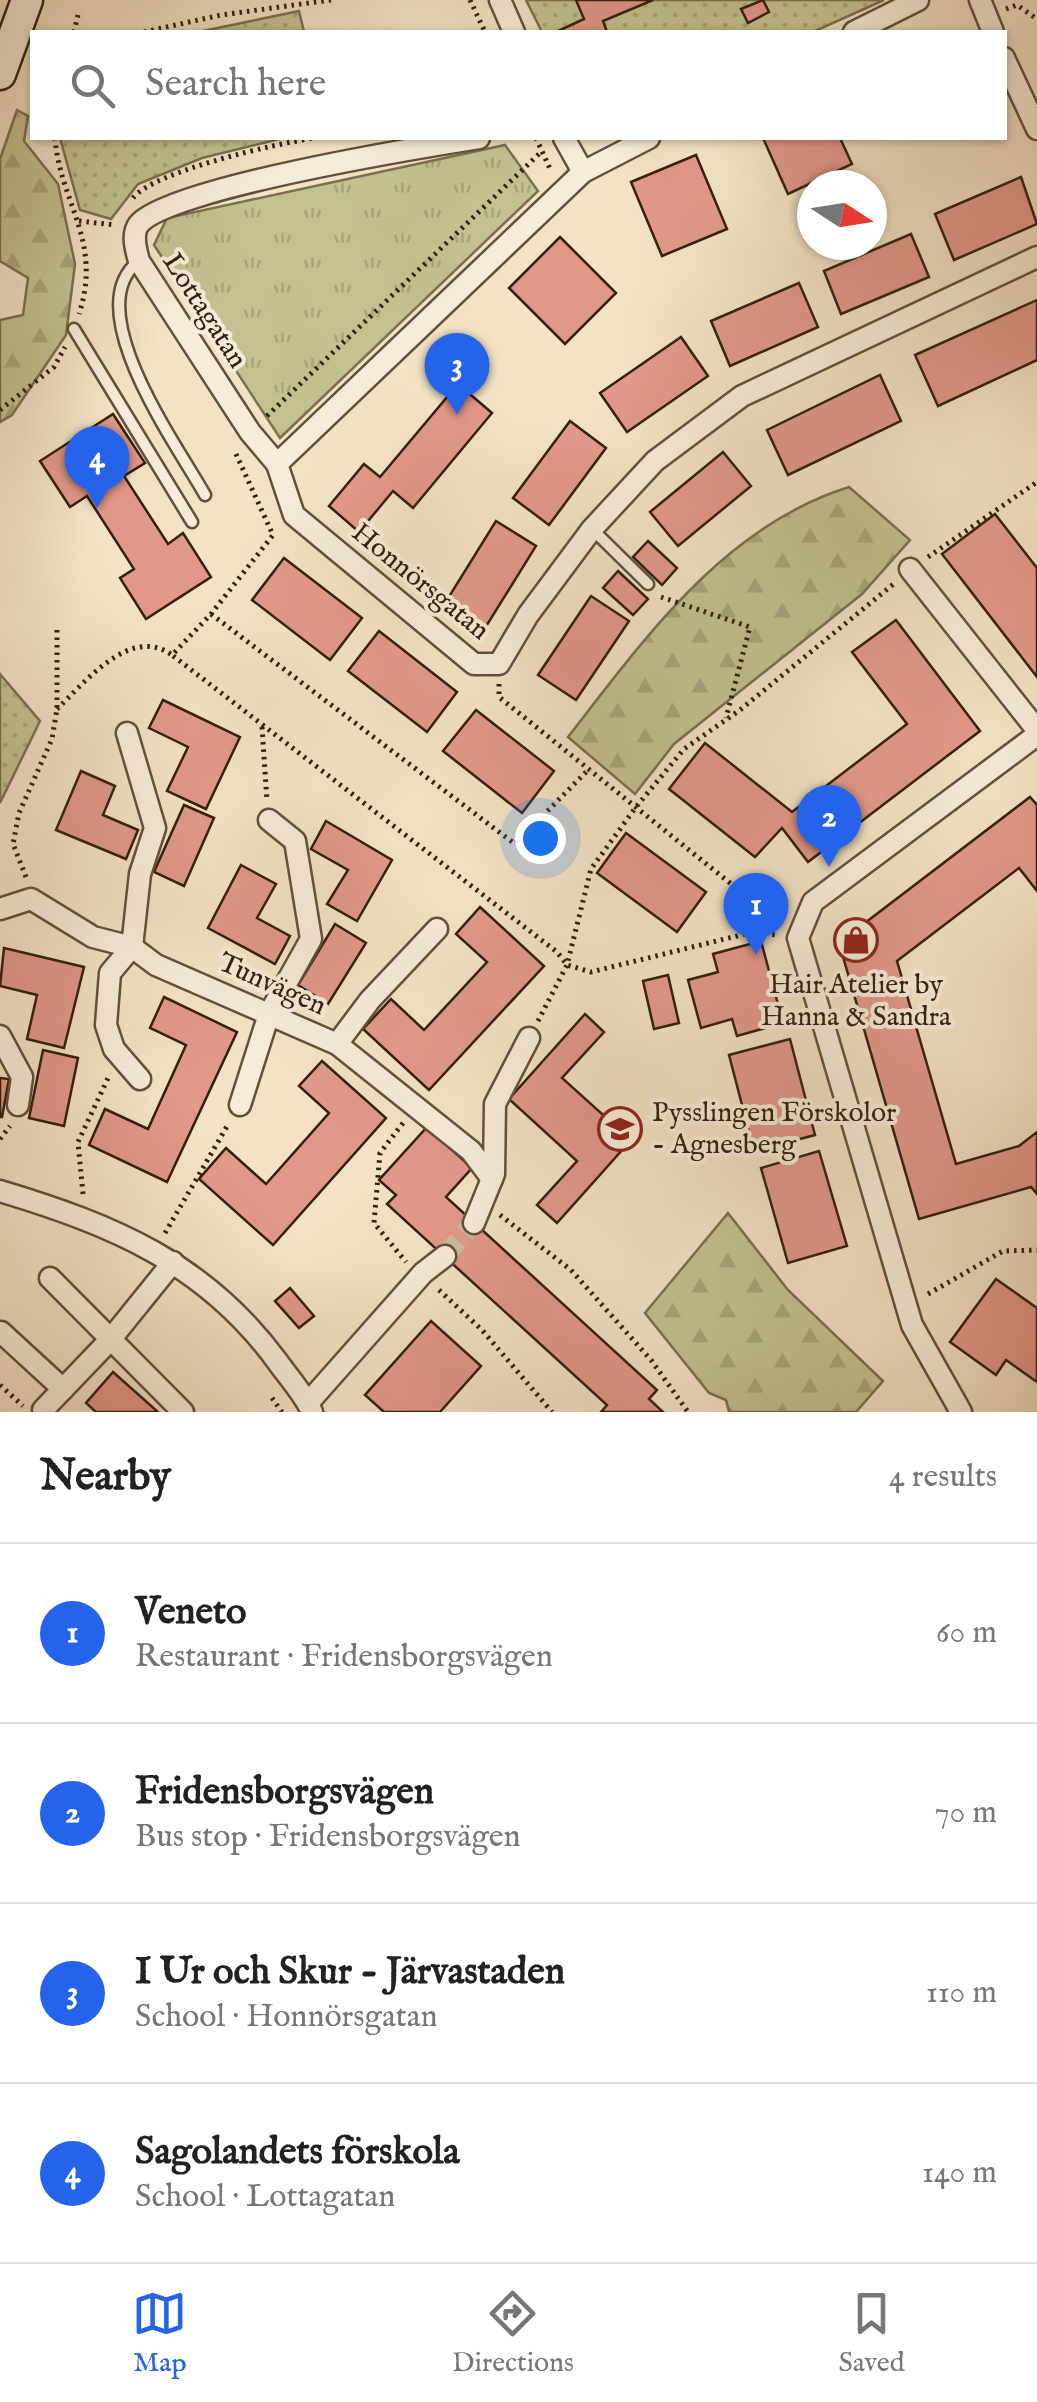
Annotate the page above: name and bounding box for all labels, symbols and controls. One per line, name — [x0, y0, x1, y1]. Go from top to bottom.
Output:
search box — [30, 30, 1007, 140]
icon: search — [65, 58, 120, 113]
text: Search here — [145, 61, 326, 109]
north arrow — [797, 170, 887, 260]
street label: Lottagatan — [154, 247, 254, 375]
pin: 3 — [424, 332, 490, 415]
pin: 4 — [64, 426, 130, 508]
street label: Honnörsgatan — [344, 516, 496, 648]
pin: 2 — [796, 784, 862, 867]
your location — [515, 813, 566, 864]
pin: 1 — [724, 872, 788, 955]
shop icon: Hair Atelier by Hanna & Sandra — [833, 917, 879, 963]
street label: Tunvägen — [213, 946, 331, 1024]
place label: Hair Atelier by Hanna & Sandra — [761, 968, 952, 1035]
place label: Pysslingen Förskolor - Agnesberg — [652, 1096, 896, 1163]
school or university icon: Pysslingen Förskolor - Agnesberg — [597, 1106, 643, 1152]
text: Nearby — [40, 1451, 171, 1504]
text: 4 results — [889, 1457, 997, 1498]
text: Veneto — [135, 1589, 246, 1637]
text: 1 — [67, 1613, 78, 1654]
text: 60 m — [936, 1613, 997, 1654]
text: Restaurant · Fridensborgsvägen — [135, 1637, 553, 1678]
text: Fridensborgsvägen — [135, 1769, 434, 1817]
text: 2 — [65, 1793, 80, 1834]
text: 70 m — [935, 1793, 997, 1834]
text: Bus stop · Fridensborgsvägen — [135, 1817, 521, 1858]
text: I Ur och Skur - Järvastaden — [135, 1949, 565, 1997]
text: 3 — [67, 1973, 78, 2014]
text: 110 m — [926, 1973, 997, 2014]
text: School · Honnörsgatan — [135, 1997, 438, 2038]
text: Sagolandets förskola — [135, 2129, 460, 2177]
text: 4 — [65, 2153, 80, 2194]
text: 140 m — [922, 2153, 997, 2194]
text: School · Lottagatan — [135, 2177, 395, 2218]
tab: Map — [132, 2286, 187, 2381]
tab: Directions — [452, 2286, 574, 2381]
tab: Saved — [838, 2286, 905, 2381]

